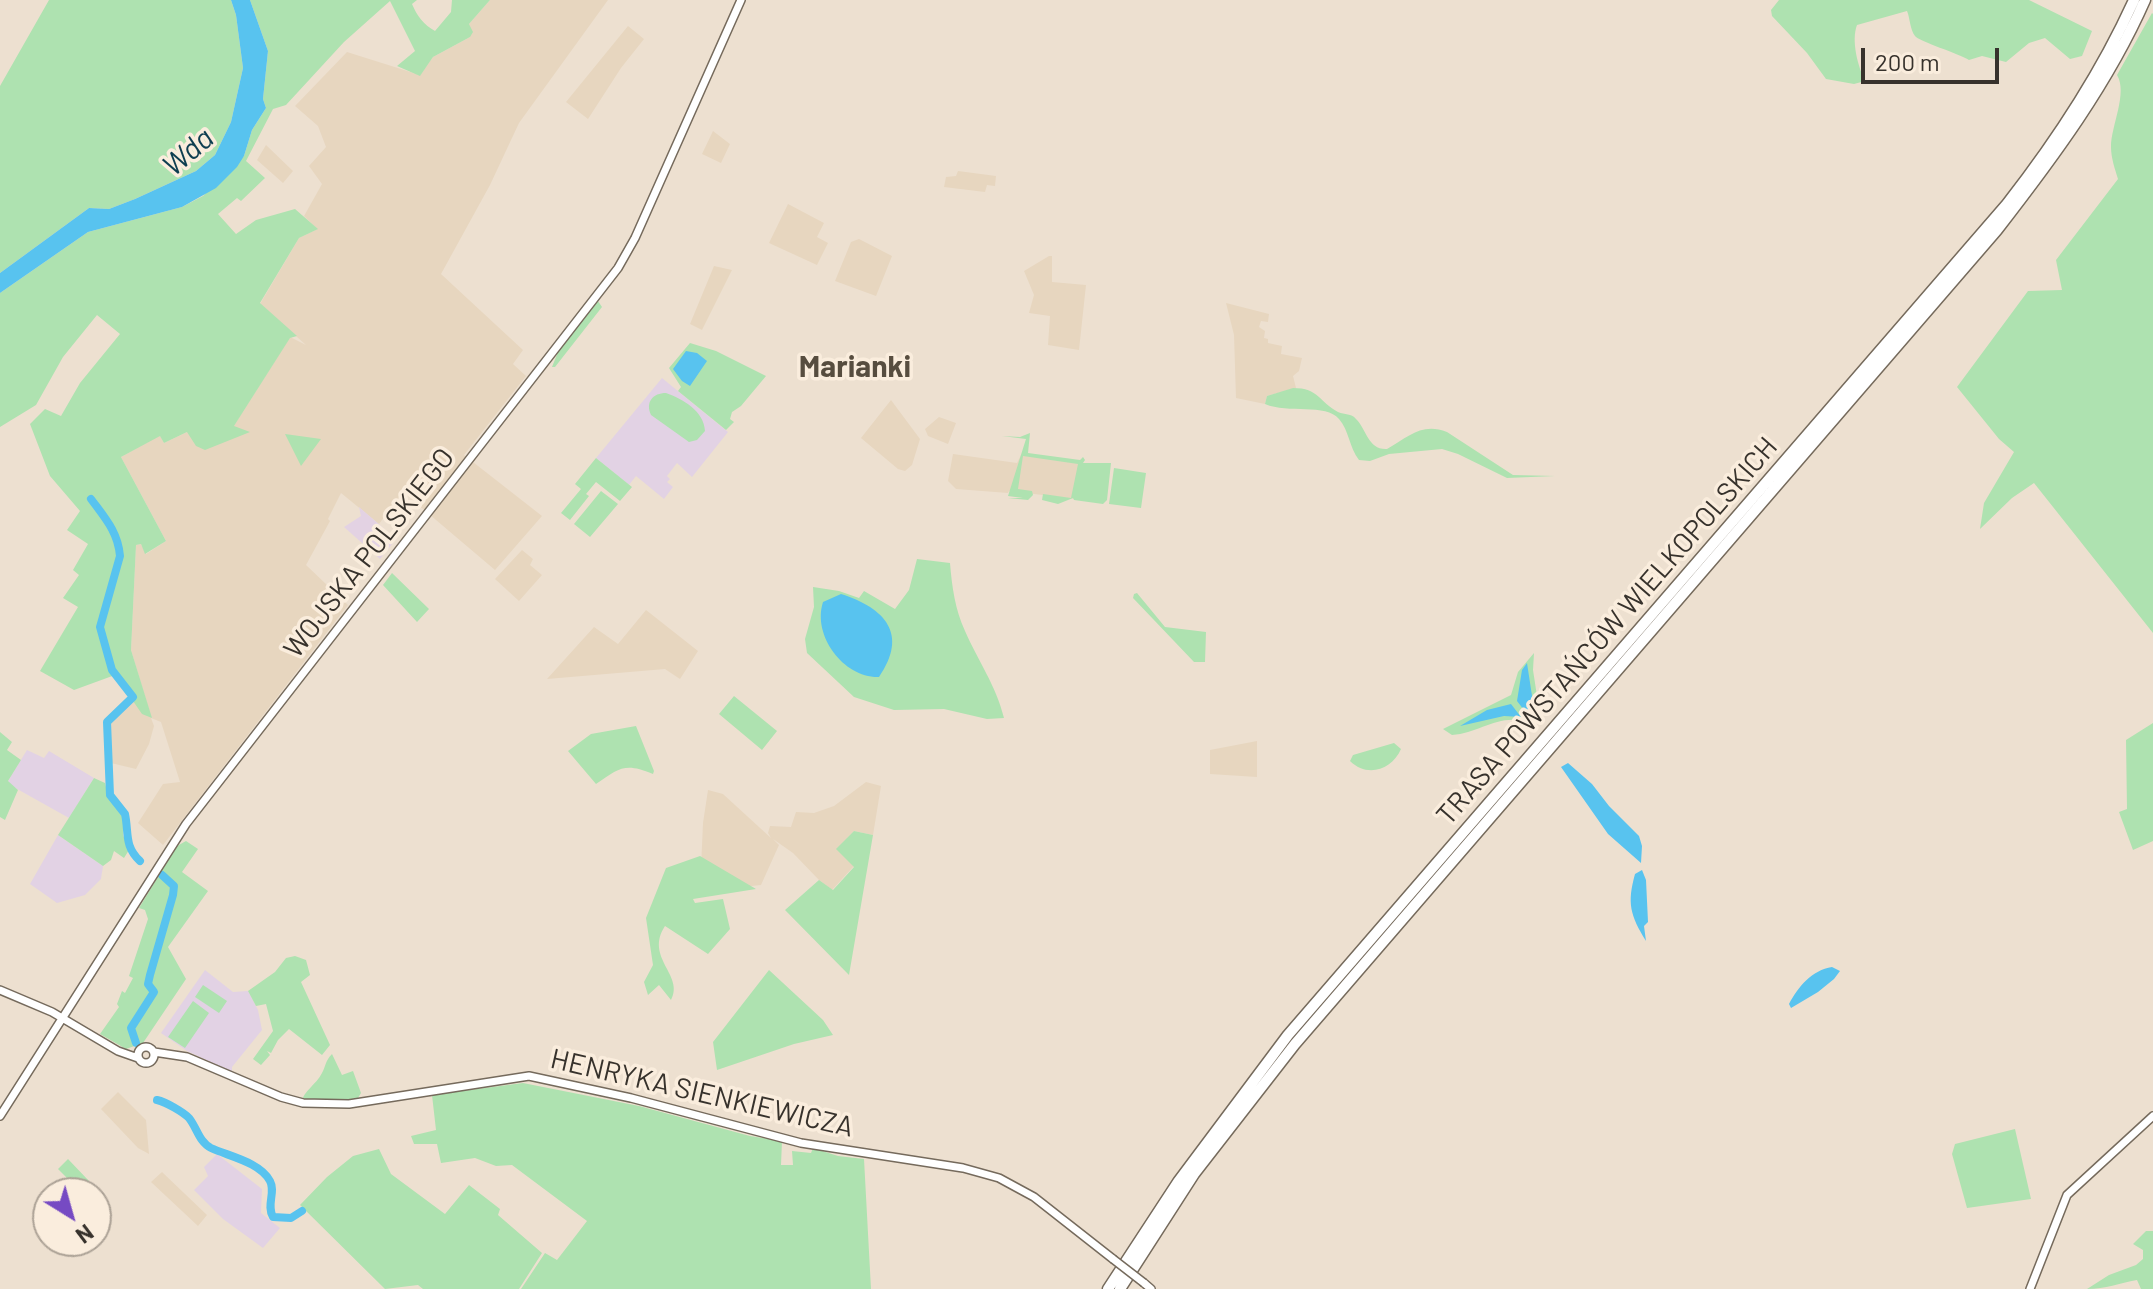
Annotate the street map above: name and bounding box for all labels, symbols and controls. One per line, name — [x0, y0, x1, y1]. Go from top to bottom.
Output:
scale bar — [1865, 32, 2003, 82]
text: 200 m — [1875, 47, 1940, 76]
water label: Wda — [155, 120, 221, 184]
district label: Marianki — [799, 349, 911, 385]
street label: TRASA POWSTAŃCÓW WIELKOPOLSKICH — [1430, 430, 1784, 832]
street label: WOJSKA POLSKIEGO — [277, 441, 461, 665]
street label: HENRYKA SIENKIEWICZA — [547, 1042, 857, 1144]
north arrow — [32, 1177, 112, 1257]
text: N — [72, 1220, 99, 1249]

